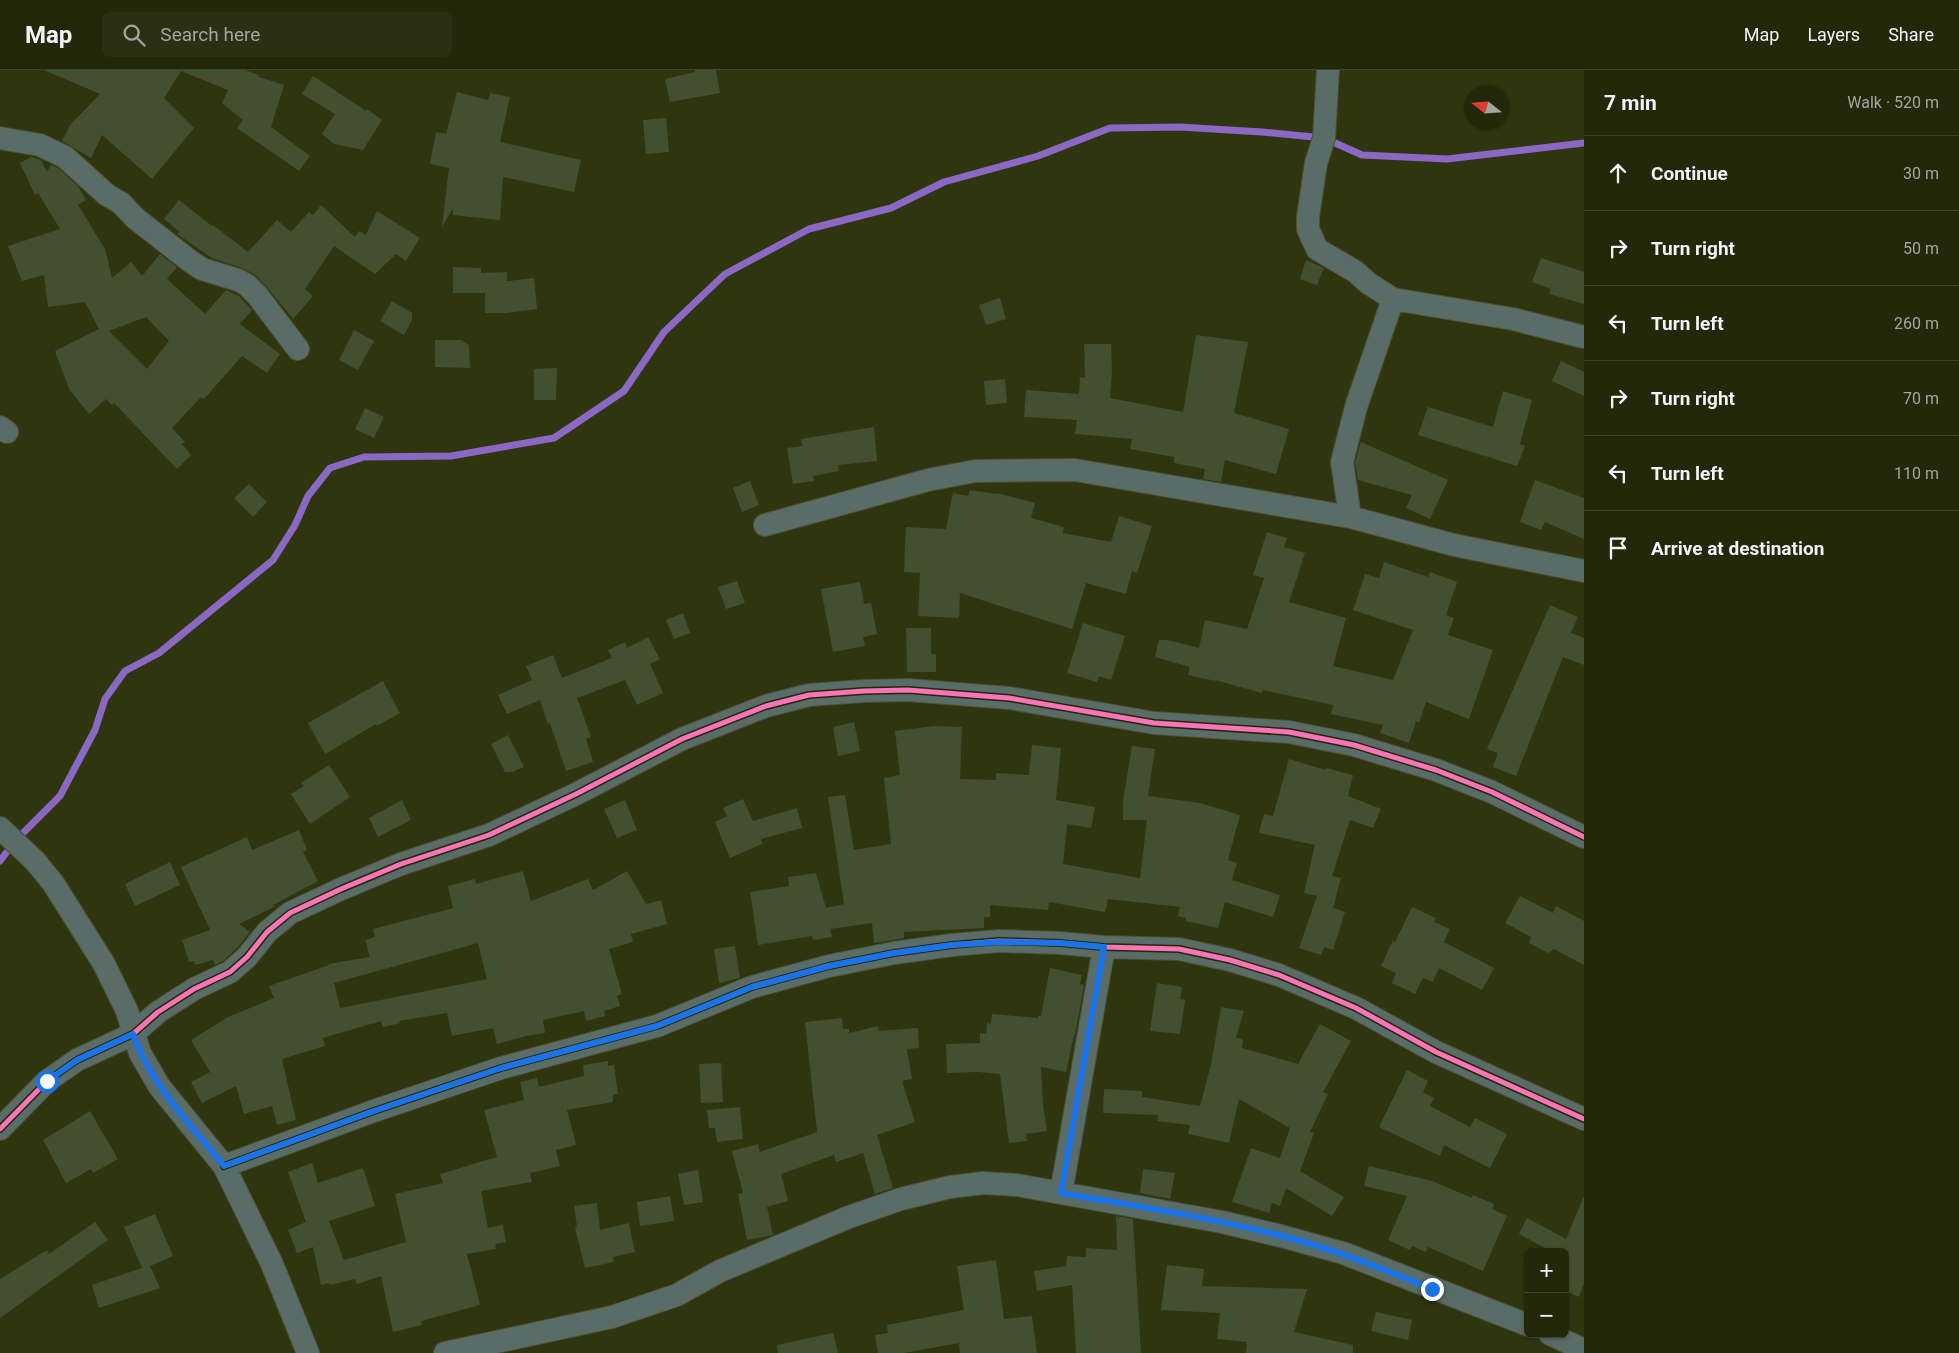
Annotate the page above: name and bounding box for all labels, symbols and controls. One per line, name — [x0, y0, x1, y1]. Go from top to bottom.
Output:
search box — [102, 12, 452, 57]
text: Map — [25, 21, 72, 49]
icon: search — [120, 21, 148, 49]
text: Search here — [160, 23, 260, 46]
text: Map — [1744, 24, 1779, 45]
text: Layers — [1807, 24, 1860, 45]
text: Share — [1888, 24, 1934, 45]
north arrow — [1464, 85, 1509, 130]
text: 7 min — [1604, 91, 1657, 115]
text: Walk · 520 m — [1847, 93, 1939, 112]
icon: ahead — [1604, 159, 1632, 187]
text: Continue — [1651, 162, 1728, 185]
text: 30 m — [1903, 164, 1939, 183]
icon: right — [1604, 234, 1632, 262]
text: Turn right — [1651, 237, 1735, 260]
text: 50 m — [1903, 239, 1939, 258]
icon: left — [1604, 309, 1632, 337]
text: Turn left — [1651, 312, 1724, 335]
text: 260 m — [1894, 314, 1939, 333]
icon: right — [1604, 384, 1632, 412]
text: Turn right — [1651, 387, 1735, 410]
text: 70 m — [1903, 389, 1939, 408]
icon: left — [1604, 459, 1632, 487]
text: Turn left — [1651, 462, 1724, 485]
text: 110 m — [1894, 464, 1939, 483]
icon: arrive — [1604, 534, 1632, 562]
text: Arrive at destination — [1651, 537, 1824, 560]
route start — [36, 1070, 59, 1093]
map controls — [1524, 1248, 1569, 1338]
button: + — [1524, 1248, 1569, 1293]
route end — [1421, 1278, 1444, 1301]
button: − — [1524, 1293, 1569, 1338]

